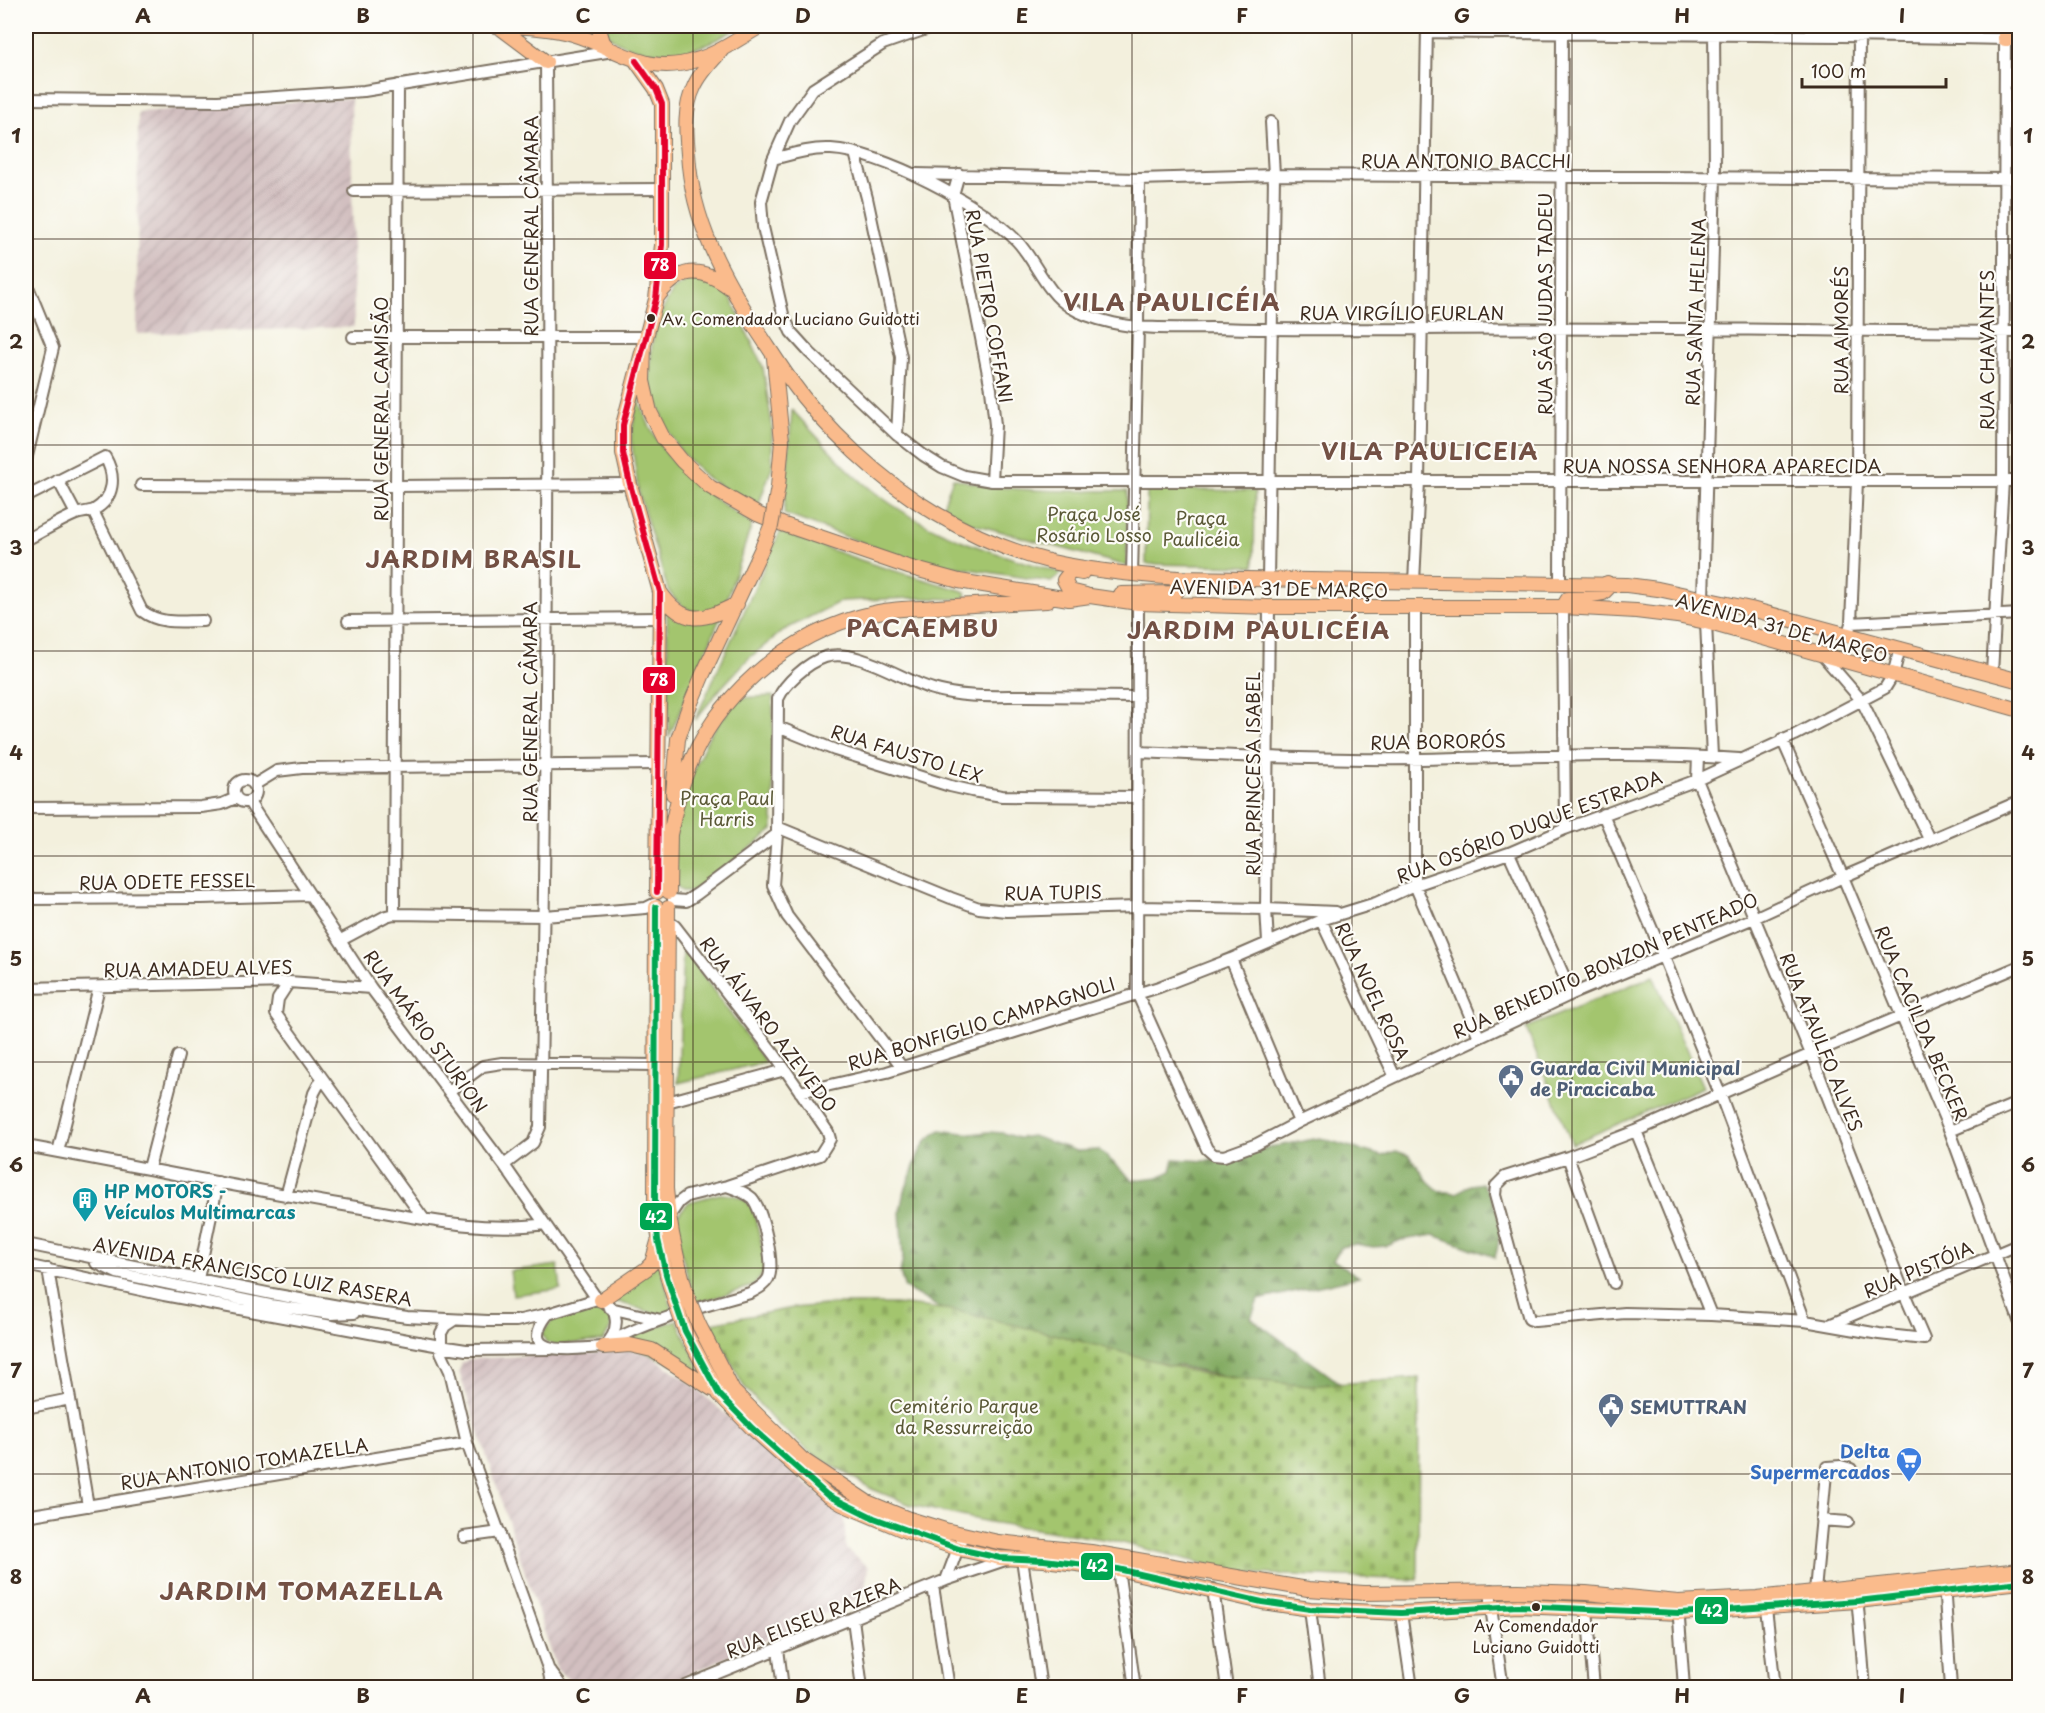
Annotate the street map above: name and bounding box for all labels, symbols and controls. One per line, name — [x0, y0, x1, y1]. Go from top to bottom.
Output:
text: A — [135, 0, 151, 30]
text: B — [356, 0, 370, 30]
text: C — [575, 0, 591, 30]
text: D — [795, 0, 811, 30]
text: E — [1016, 0, 1028, 30]
text: F — [1236, 0, 1248, 30]
text: G — [1454, 0, 1470, 30]
text: H — [1674, 0, 1690, 30]
text: I — [1899, 0, 1905, 30]
scale bar — [1802, 51, 1946, 89]
text: 100 m — [1811, 57, 1866, 84]
street label: RUA GENERAL CÂMARA — [517, 115, 544, 337]
text: 1 — [11, 120, 21, 150]
text: 1 — [2023, 120, 2033, 150]
street label: RUA ANTONIO BACCHI — [1361, 147, 1571, 174]
street label: RUA SÃO JUDAS TADEU — [1531, 193, 1558, 415]
street label: RUA PIETRO COFFANI — [960, 207, 1020, 405]
street label: RUA SANTA HELENA — [1678, 218, 1712, 406]
line badge: 78 — [643, 251, 677, 280]
text: 78 — [650, 252, 670, 276]
street label: RUA AIMORÉS — [1827, 266, 1854, 394]
street label: RUA CHAVANTES — [1973, 270, 2000, 430]
district label: VILA PAULICÉIA — [1063, 283, 1281, 319]
street label: RUA GENERAL CAMISÃO — [367, 296, 394, 522]
street label: RUA VIRGÍLIO FURLAN — [1300, 299, 1504, 326]
place label: Av. Comendador Luciano Guidotti — [662, 306, 920, 330]
marker: Av. Comendador Luciano Guidotti — [645, 312, 657, 324]
text: 2 — [9, 326, 23, 356]
text: 2 — [2021, 326, 2035, 356]
district label: VILA PAULICEIA — [1321, 432, 1539, 468]
street label: RUA NOSSA SENHORA APARECIDA — [1562, 452, 1882, 479]
park label: Praça José Rosário Losso — [1036, 500, 1152, 548]
park label: Praça Paulicéia — [1163, 504, 1239, 552]
text: 3 — [9, 532, 23, 562]
text: 3 — [2021, 532, 2035, 562]
district label: JARDIM BRASIL — [365, 540, 583, 576]
street label: AVENIDA 31 DE MARÇO — [1170, 573, 1388, 603]
street label: AVENIDA 31 DE MARÇO — [1673, 586, 1891, 668]
street label: RUA GENERAL CÂMARA — [516, 601, 543, 823]
district label: PACAEMBU — [846, 609, 1000, 645]
district label: JARDIM PAULICÉIA — [1127, 611, 1391, 647]
line badge: 78 — [642, 666, 676, 694]
text: 78 — [649, 667, 669, 691]
street label: RUA PRINCESA ISABEL — [1239, 672, 1266, 876]
street label: RUA FAUSTO LEX — [828, 717, 986, 789]
street label: RUA BORORÓS — [1370, 726, 1506, 756]
text: 4 — [9, 737, 23, 767]
text: 4 — [2021, 737, 2035, 767]
street label: RUA OSÓRIO DUQUE ESTRADA — [1392, 763, 1666, 889]
park label: Praça Paul Harris — [680, 784, 774, 832]
street label: RUA ODETE FESSEL — [79, 866, 255, 896]
street label: RUA TUPIS — [1004, 878, 1102, 906]
street label: RUA BENEDITO BONZON PENTEADO — [1448, 885, 1762, 1045]
street label: RUA NOEL ROSA — [1329, 917, 1417, 1065]
street label: RUA CACILDA BECKER — [1869, 921, 1975, 1125]
street label: RUA ÁLVARO AZEVEDO — [694, 931, 844, 1117]
text: 5 — [10, 943, 22, 973]
text: 5 — [2022, 943, 2034, 973]
street label: RUA MÁRIO STURION — [358, 944, 494, 1118]
street label: RUA ATAULFO ALVES — [1774, 948, 1870, 1136]
street label: RUA AMADEU ALVES — [103, 953, 293, 983]
street label: RUA BONFIGLIO CAMPAGNOLI — [844, 969, 1118, 1077]
place label: Guarda Civil Municipal de Piracicaba — [1530, 1054, 1740, 1102]
public building icon: Guarda Civil Municipal de Piracicaba — [1496, 1062, 1526, 1100]
text: 6 — [9, 1149, 23, 1179]
text: 6 — [2021, 1149, 2035, 1179]
place label: HP MOTORS - Veículos Multimarcas — [104, 1177, 296, 1225]
building icon: HP MOTORS - Veículos Multimarcas — [70, 1185, 100, 1223]
line badge: 42 — [639, 1202, 673, 1231]
text: 42 — [645, 1204, 667, 1228]
street label: AVENIDA FRANCISCO LUIZ RASERA — [91, 1230, 415, 1312]
street label: RUA PISTÓIA — [1859, 1234, 1977, 1304]
text: 7 — [10, 1355, 22, 1385]
text: 7 — [2022, 1355, 2034, 1385]
public building icon: SEMUTTRAN — [1596, 1391, 1626, 1429]
park label: Cemitério Parque da Ressurreição — [889, 1392, 1039, 1440]
place label: SEMUTTRAN — [1630, 1393, 1747, 1420]
street label: RUA ANTONIO TOMAZELLA — [118, 1430, 370, 1496]
place label: Delta Supermercados — [1750, 1437, 1890, 1485]
supermarket icon: Delta Supermercados — [1894, 1445, 1924, 1483]
line badge: 42 — [1080, 1552, 1114, 1581]
text: 42 — [1086, 1553, 1108, 1577]
text: 8 — [10, 1561, 22, 1591]
text: 8 — [2022, 1561, 2034, 1591]
street label: RUA ELISEU RAZERA — [722, 1570, 904, 1664]
district label: JARDIM TOMAZELLA — [159, 1572, 445, 1608]
line badge: 42 — [1694, 1596, 1729, 1625]
text: 42 — [1701, 1598, 1723, 1622]
marker: Av Comendador Luciano Guidotti — [1530, 1601, 1542, 1613]
place label: Av Comendador Luciano Guidotti — [1473, 1613, 1600, 1658]
text: A — [135, 1680, 151, 1710]
text: B — [356, 1680, 370, 1710]
text: C — [575, 1680, 591, 1710]
text: D — [795, 1680, 811, 1710]
text: E — [1016, 1680, 1028, 1710]
text: F — [1236, 1680, 1248, 1710]
text: G — [1454, 1680, 1470, 1710]
text: H — [1674, 1680, 1690, 1710]
text: I — [1899, 1680, 1905, 1710]

